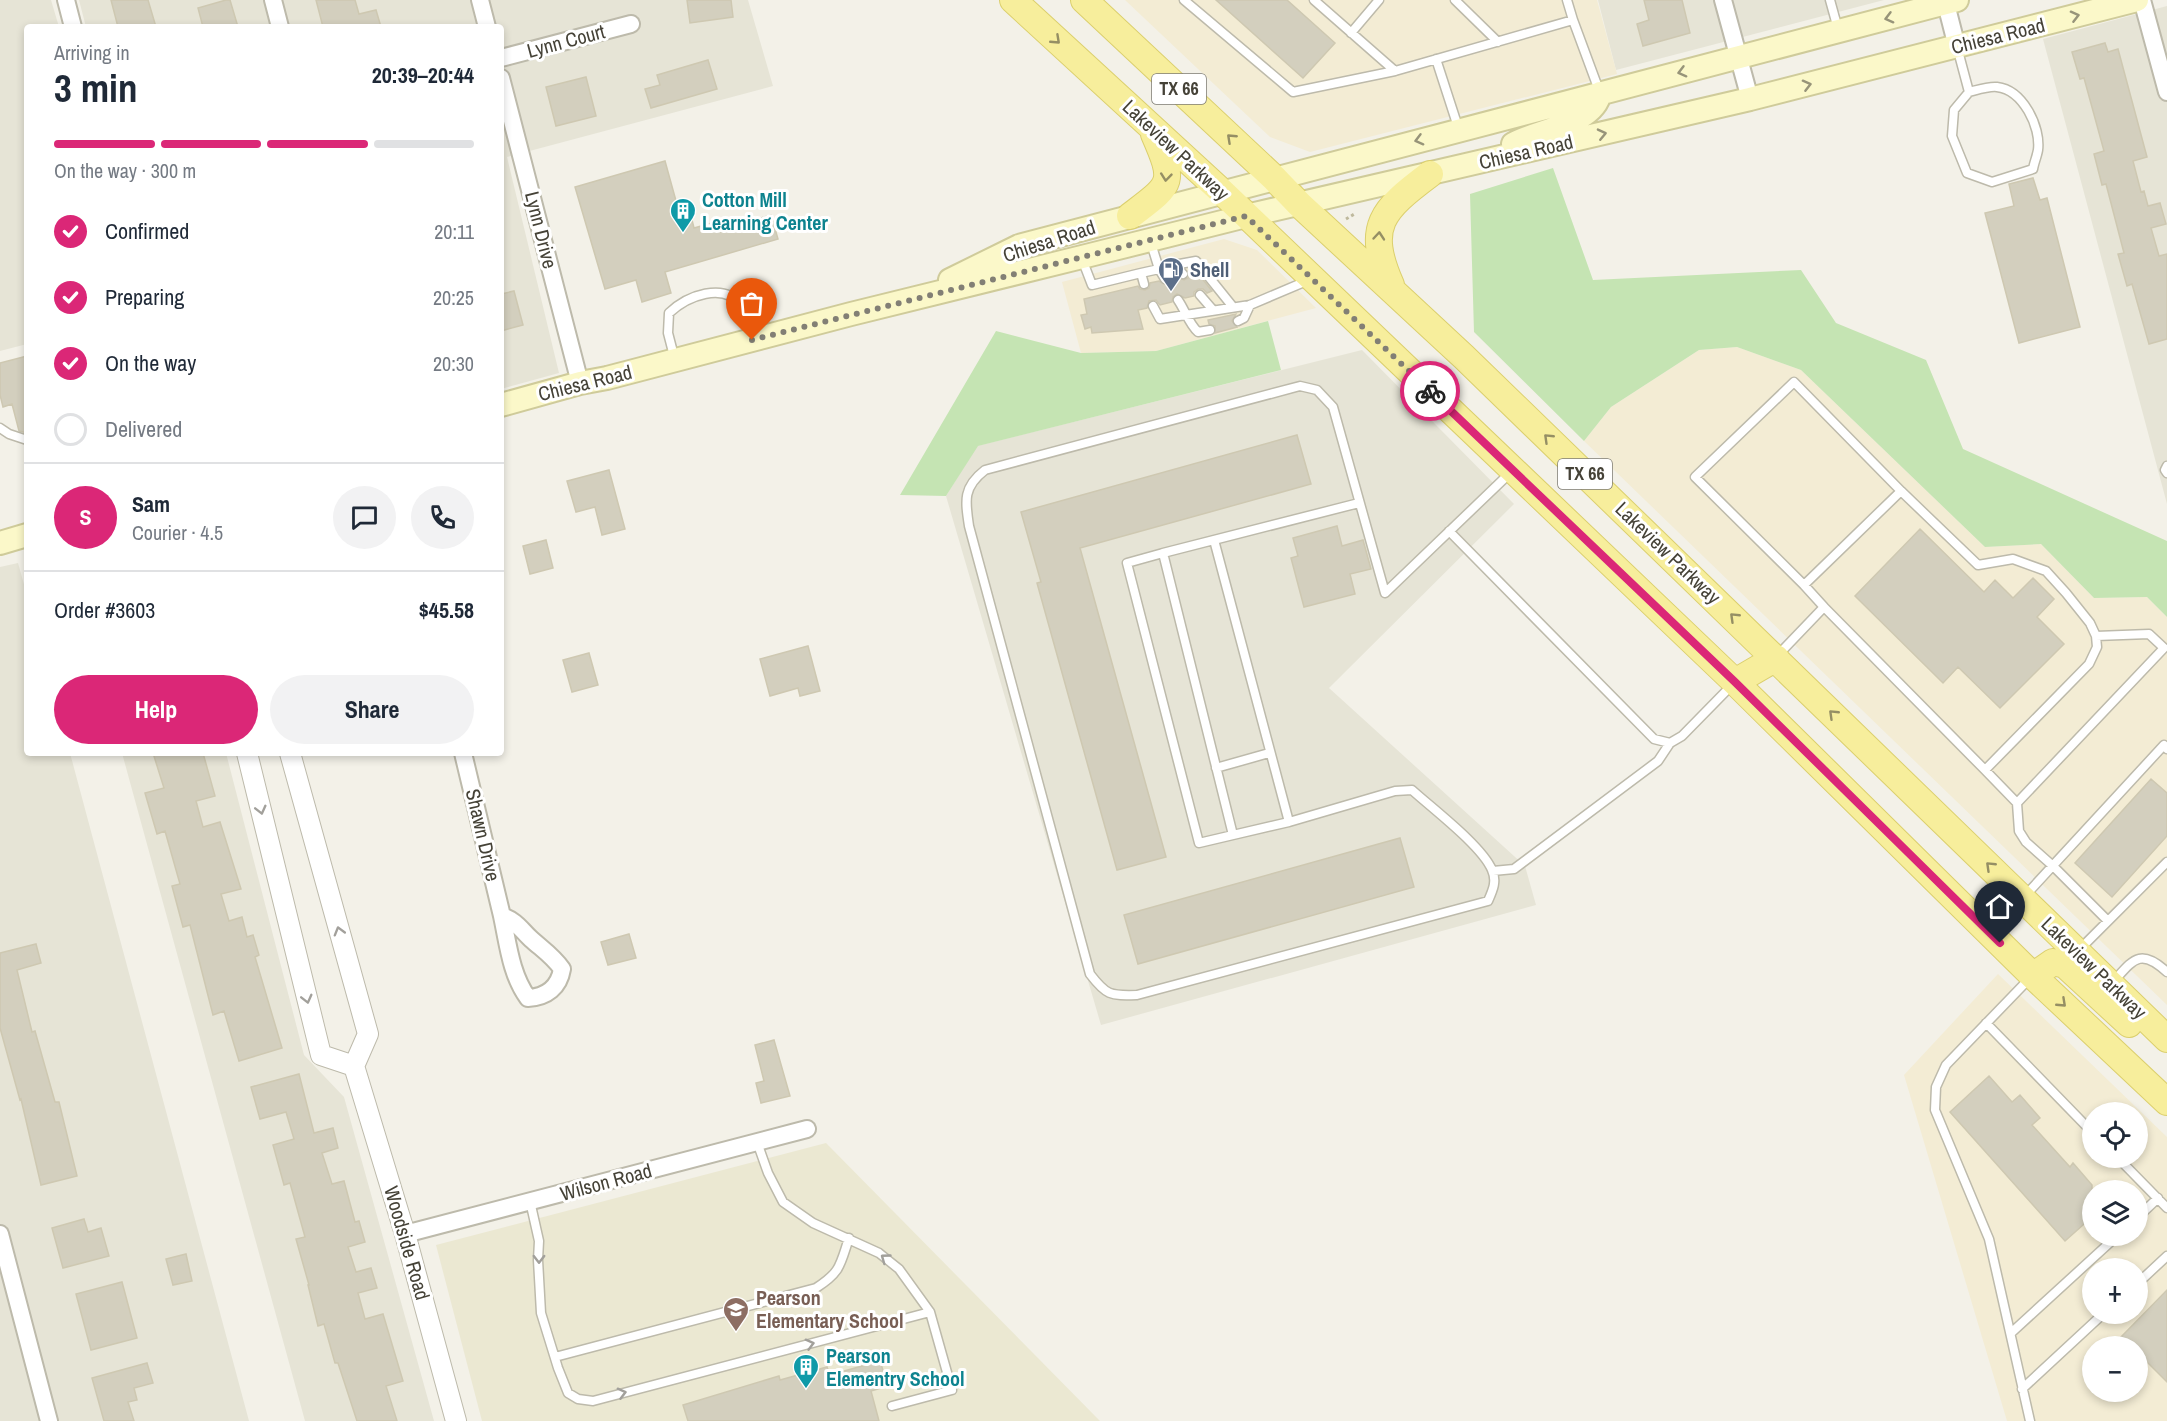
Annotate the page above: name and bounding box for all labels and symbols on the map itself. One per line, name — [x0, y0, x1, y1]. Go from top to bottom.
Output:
one-way arrow — [1884, 10, 1894, 23]
street label: Chiesa Road — [1948, 11, 2048, 60]
one-way arrow — [2069, 11, 2079, 24]
street label: Lynn Court — [524, 17, 608, 64]
one-way arrow — [1049, 32, 1060, 43]
one-way arrow — [1677, 65, 1688, 77]
road number: TX 66 — [1152, 74, 1206, 104]
one-way arrow — [1802, 79, 1812, 92]
street label: Lakeview Parkway — [1117, 93, 1236, 207]
street label: Chiesa Road — [1476, 128, 1576, 175]
one-way arrow — [1597, 128, 1607, 141]
one-way arrow — [1414, 133, 1424, 146]
one-way arrow — [1227, 134, 1238, 145]
one-way arrow — [1160, 172, 1173, 182]
place label: Cotton Mill Learning Center — [702, 186, 828, 236]
street label: Lynn Drive — [519, 188, 564, 271]
building icon: Cotton Mill Learning Center — [668, 196, 698, 234]
street label: Chiesa Road — [999, 213, 1099, 268]
one-way arrow — [1373, 231, 1386, 240]
fuel station icon: Shell — [1156, 255, 1186, 293]
place label: Shell — [1190, 256, 1229, 283]
pin — [726, 278, 777, 340]
street label: Chiesa Road — [535, 358, 635, 407]
courier — [1400, 361, 1460, 421]
one-way arrow — [1545, 434, 1555, 445]
road number: TX 66 — [1558, 459, 1612, 489]
street label: Lakeview Parkway — [1610, 495, 1727, 610]
one-way arrow — [1730, 613, 1740, 624]
one-way arrow — [1830, 710, 1841, 721]
street label: Shawn Drive — [460, 786, 507, 884]
one-way arrow — [253, 805, 266, 815]
one-way arrow — [1987, 863, 1998, 874]
pin — [1974, 881, 2025, 943]
street label: Lakeview Parkway — [2036, 910, 2153, 1025]
one-way arrow — [334, 926, 347, 936]
one-way arrow — [299, 994, 312, 1004]
one-way arrow — [2054, 995, 2065, 1006]
street label: Wilson Road — [557, 1156, 655, 1207]
street label: Woodside Road — [378, 1183, 437, 1303]
one-way arrow — [533, 1254, 545, 1263]
one-way arrow — [880, 1254, 891, 1265]
place label: Pearson Elementary School — [756, 1284, 904, 1334]
school or university icon: Pearson Elementary School — [721, 1295, 751, 1333]
one-way arrow — [805, 1338, 815, 1351]
place label: Pearson Elementry School — [826, 1342, 965, 1392]
building icon: Pearson Elementry School — [791, 1352, 821, 1390]
one-way arrow — [616, 1388, 627, 1400]

